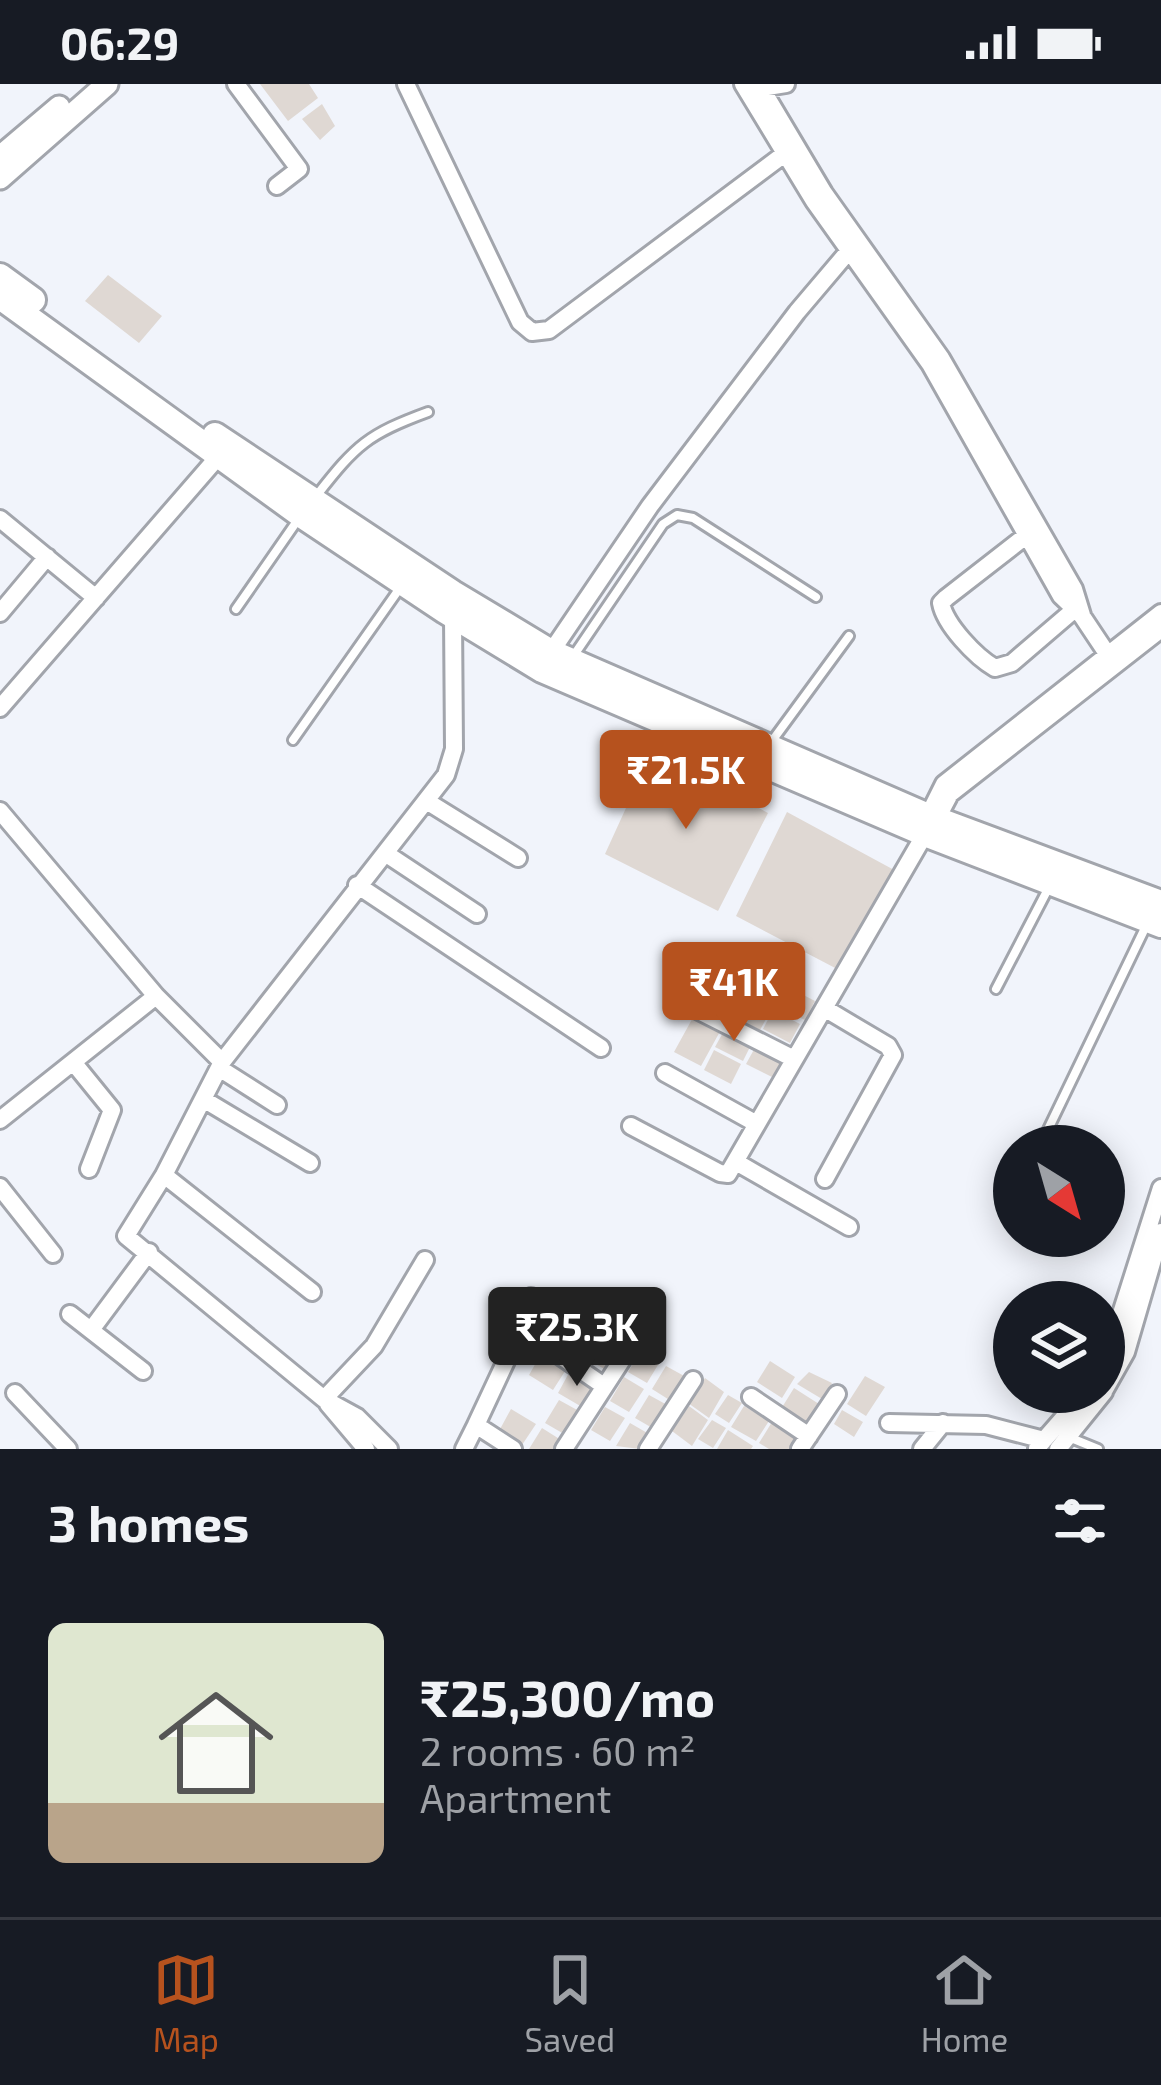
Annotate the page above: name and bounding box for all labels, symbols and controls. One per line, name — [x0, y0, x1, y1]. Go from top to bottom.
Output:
text: 06:29 — [60, 15, 179, 69]
pin: ₹21.5K — [588, 730, 784, 832]
text: ₹21.5K — [627, 745, 745, 792]
pin: ₹41K — [663, 942, 805, 1044]
text: ₹41K — [689, 957, 779, 1004]
north arrow — [993, 1125, 1125, 1257]
map controls — [993, 1125, 1125, 1413]
button: layers — [993, 1281, 1125, 1413]
pin: ₹25.3K — [479, 1287, 675, 1389]
text: ₹25.3K — [515, 1302, 639, 1349]
icon: filters — [1047, 1488, 1113, 1554]
text: 3 homes — [48, 1491, 249, 1552]
text: ₹25,300/mo — [420, 1666, 715, 1727]
icon: home — [144, 1671, 288, 1815]
text: 2 rooms · 60 m² — [420, 1727, 695, 1774]
text: Apartment — [420, 1774, 611, 1821]
tab: Map — [153, 1947, 219, 2059]
tab: Saved — [525, 1947, 615, 2059]
tab: Home — [921, 1947, 1008, 2059]

